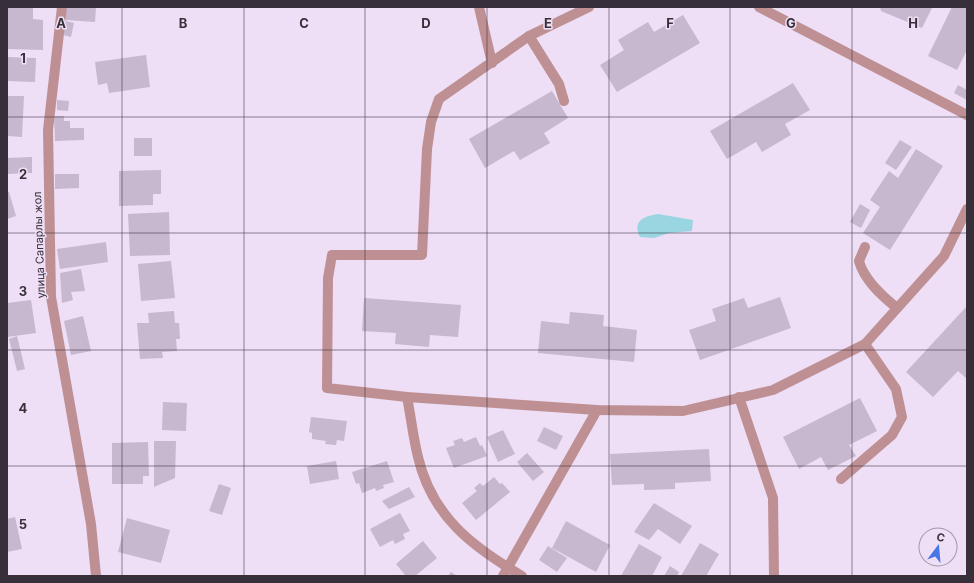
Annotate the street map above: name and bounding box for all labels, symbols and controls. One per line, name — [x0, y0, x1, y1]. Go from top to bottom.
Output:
text: A — [56, 15, 66, 31]
text: B — [179, 15, 188, 31]
text: C — [299, 15, 309, 31]
text: D — [421, 15, 431, 31]
text: E — [544, 15, 552, 31]
text: F — [666, 15, 674, 31]
text: G — [786, 15, 796, 31]
text: H — [908, 15, 918, 31]
text: 1 — [20, 50, 26, 66]
text: 2 — [19, 166, 27, 182]
street label: улица Сапарлы жол — [30, 191, 48, 299]
text: 3 — [19, 283, 27, 299]
text: 4 — [19, 400, 28, 416]
text: 5 — [19, 516, 27, 532]
north arrow — [918, 527, 958, 567]
text: С — [935, 530, 947, 545]

